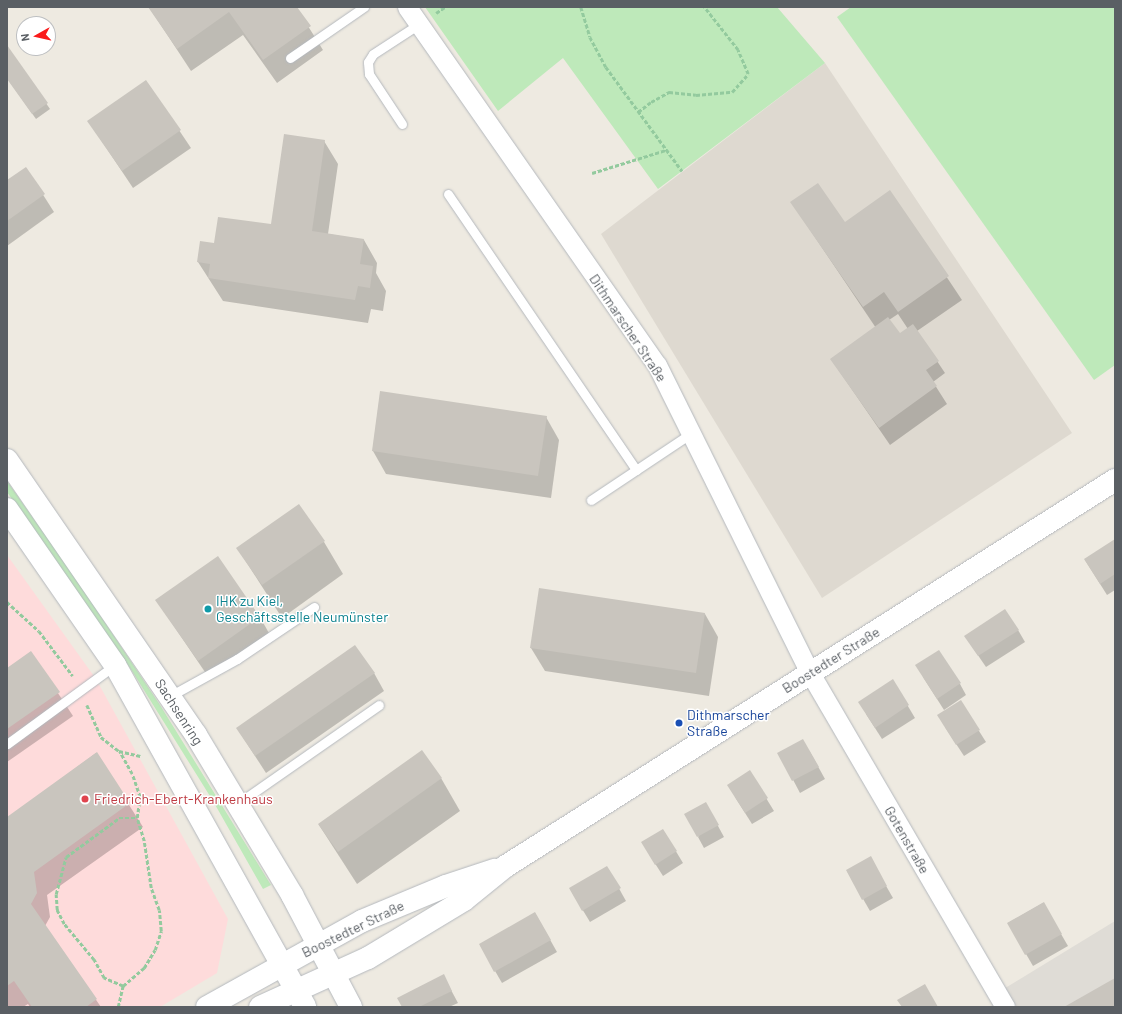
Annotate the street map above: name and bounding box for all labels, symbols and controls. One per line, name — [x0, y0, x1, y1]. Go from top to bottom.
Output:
north arrow — [16, 16, 56, 56]
text: N — [18, 33, 32, 42]
street label: Dithmarscher Straße — [586, 271, 670, 385]
place label: IHK zu Kiel, Geschäftsstelle Neumünster — [216, 593, 388, 626]
marker: IHK zu Kiel, Geschäftsstelle Neumünster — [203, 604, 213, 614]
street label: Boostedter Straße — [779, 623, 883, 697]
street label: Sachsenring — [151, 676, 207, 748]
place label: Dithmarscher Straße — [687, 707, 770, 740]
marker: Dithmarscher Straße — [674, 718, 684, 728]
place label: Friedrich-Ebert-Krankenhaus — [94, 791, 273, 807]
marker: Friedrich-Ebert-Krankenhaus — [79, 793, 91, 805]
street label: Gotenstraße — [881, 803, 933, 877]
street label: Boostedter Straße — [299, 897, 407, 961]

